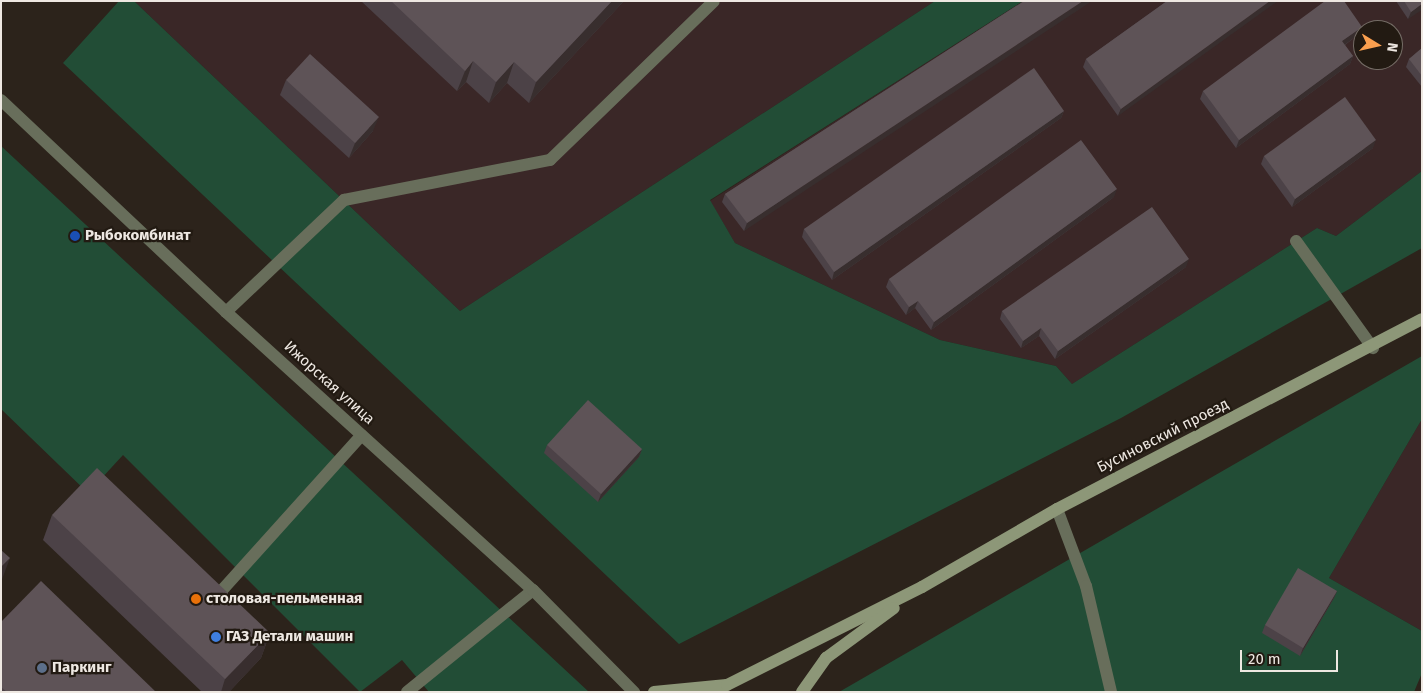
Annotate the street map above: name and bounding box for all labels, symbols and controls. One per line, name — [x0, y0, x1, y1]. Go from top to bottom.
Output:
north arrow — [1353, 20, 1403, 70]
text: N — [1383, 41, 1401, 53]
place label: Рыбокомбинат — [85, 227, 191, 245]
marker: Рыбокомбинат — [69, 230, 81, 242]
street label: Ижорская улица — [280, 338, 378, 428]
street label: Бусиновский проезд — [1094, 395, 1232, 477]
place label: столовая-пельменная — [206, 590, 362, 608]
marker: столовая-пельменная — [190, 593, 202, 605]
place label: ГАЗ Детали машин — [226, 628, 353, 646]
marker: ГАЗ Детали машин — [210, 631, 222, 643]
scale bar — [1243, 640, 1340, 672]
text: 20 m — [1248, 650, 1281, 668]
place label: Паркинг — [52, 659, 112, 677]
marker: Паркинг — [36, 662, 48, 674]

